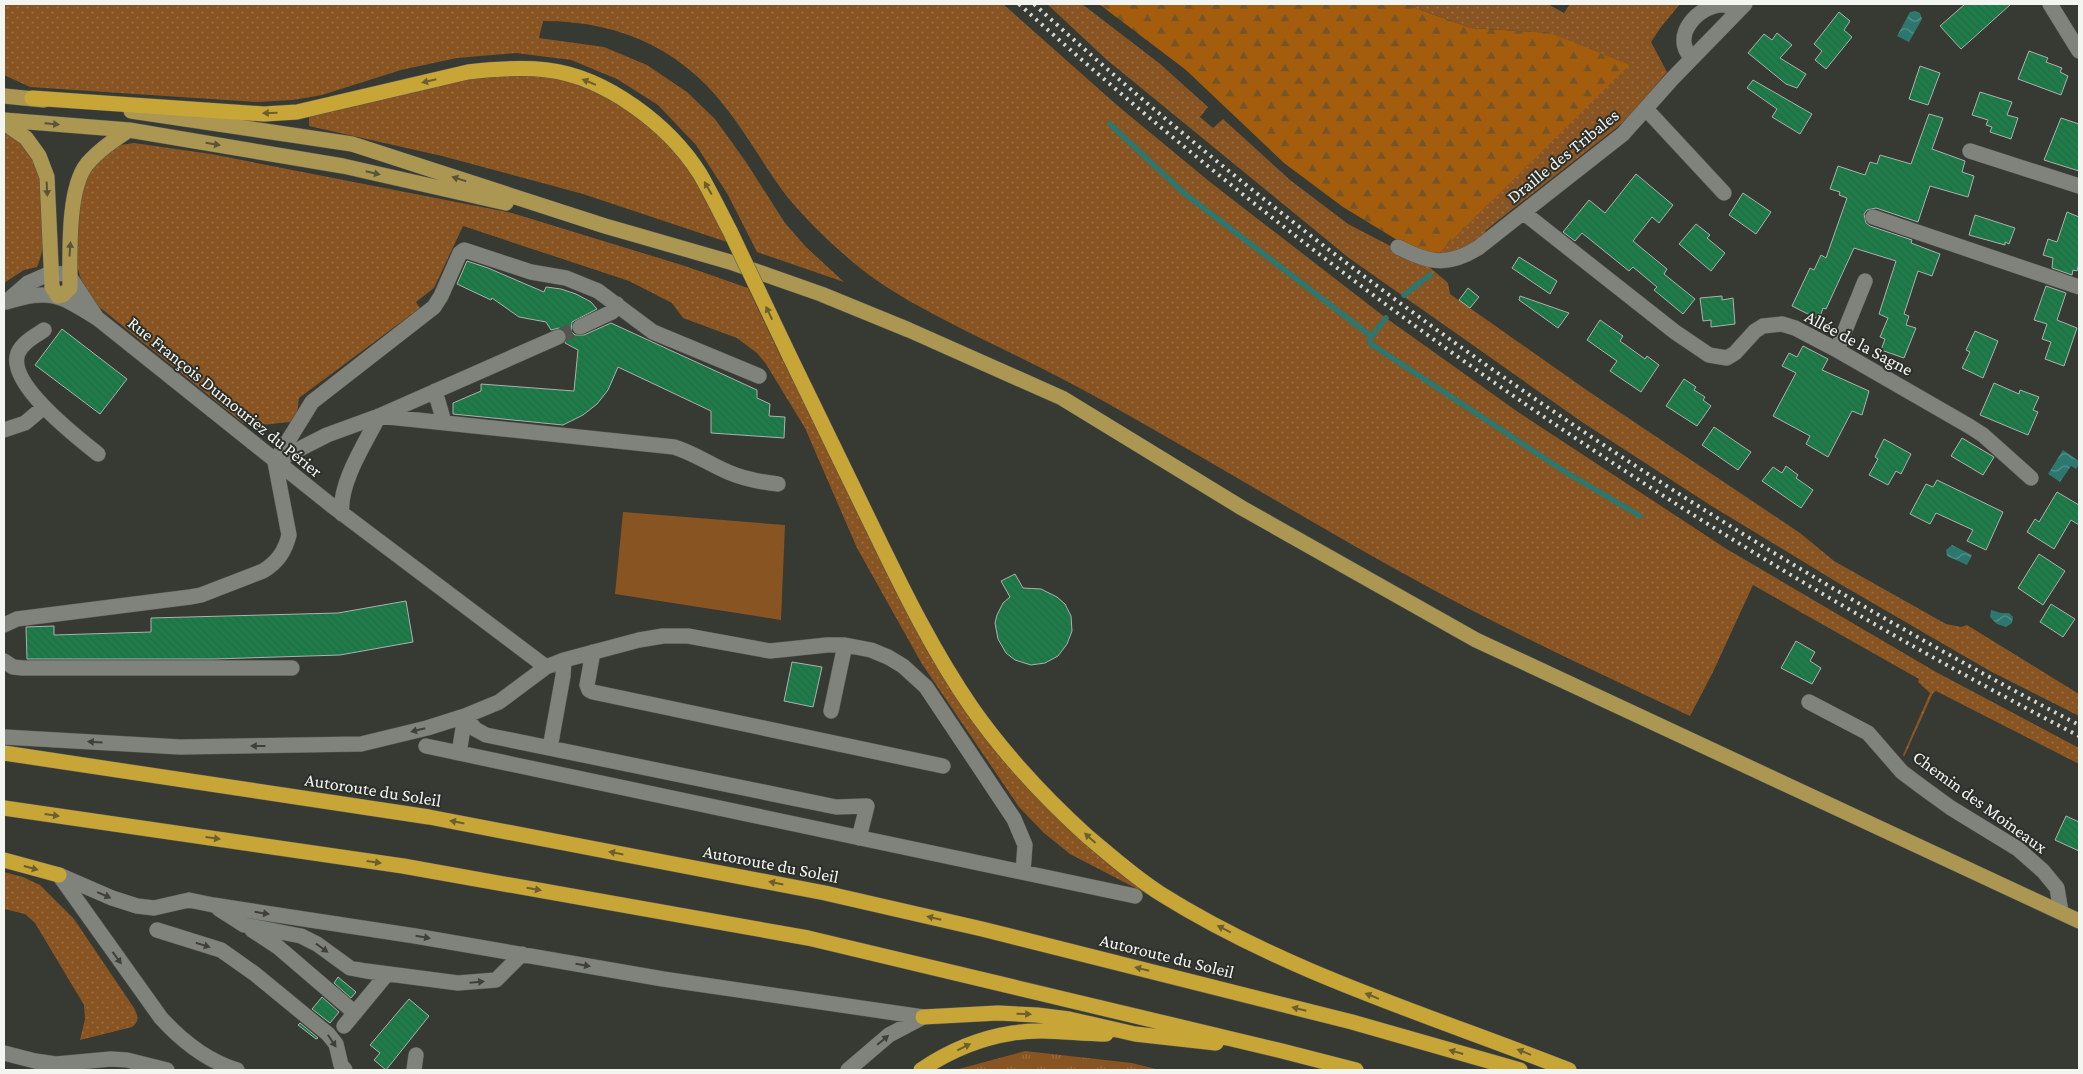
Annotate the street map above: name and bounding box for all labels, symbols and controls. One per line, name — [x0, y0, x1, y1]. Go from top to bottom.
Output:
one-way arrow — [422, 77, 437, 85]
one-way arrow — [581, 78, 596, 86]
street label: Draille des Tribales — [1503, 105, 1623, 207]
one-way arrow — [262, 110, 278, 118]
one-way arrow — [45, 121, 61, 129]
one-way arrow — [206, 141, 222, 149]
one-way arrow — [366, 169, 381, 177]
one-way arrow — [451, 174, 466, 182]
one-way arrow — [44, 182, 52, 198]
one-way arrow — [703, 182, 712, 195]
one-way arrow — [67, 241, 75, 257]
one-way arrow — [765, 306, 773, 320]
street label: Allée de la Sagne — [1802, 306, 1916, 380]
street label: Rue François Dumouriez du Périer — [124, 313, 326, 482]
one-way arrow — [411, 726, 426, 734]
one-way arrow — [87, 738, 103, 746]
one-way arrow — [249, 742, 265, 750]
street label: Chemin des Moineaux — [1909, 747, 2051, 858]
street label: Autoroute du Soleil — [303, 769, 443, 811]
one-way arrow — [44, 811, 60, 819]
one-way arrow — [449, 818, 464, 826]
one-way arrow — [1084, 832, 1096, 844]
one-way arrow — [205, 835, 221, 843]
street label: Autoroute du Soleil — [701, 841, 841, 887]
one-way arrow — [608, 848, 624, 856]
one-way arrow — [366, 858, 382, 866]
one-way arrow — [24, 864, 39, 872]
one-way arrow — [767, 879, 783, 887]
one-way arrow — [526, 886, 542, 894]
one-way arrow — [97, 891, 111, 899]
one-way arrow — [255, 909, 271, 917]
one-way arrow — [927, 914, 942, 922]
one-way arrow — [1216, 925, 1231, 933]
street label: Autoroute du Soleil — [1098, 930, 1237, 982]
one-way arrow — [415, 934, 431, 942]
one-way arrow — [196, 941, 211, 949]
one-way arrow — [315, 943, 329, 953]
one-way arrow — [112, 951, 123, 964]
one-way arrow — [575, 961, 591, 969]
one-way arrow — [1134, 965, 1149, 973]
one-way arrow — [469, 977, 485, 985]
one-way arrow — [1365, 991, 1379, 999]
one-way arrow — [1292, 1005, 1307, 1013]
one-way arrow — [1016, 1011, 1032, 1019]
one-way arrow — [327, 1034, 337, 1047]
one-way arrow — [877, 1035, 889, 1046]
one-way arrow — [957, 1043, 971, 1051]
one-way arrow — [1448, 1048, 1463, 1056]
one-way arrow — [1517, 1048, 1531, 1056]

